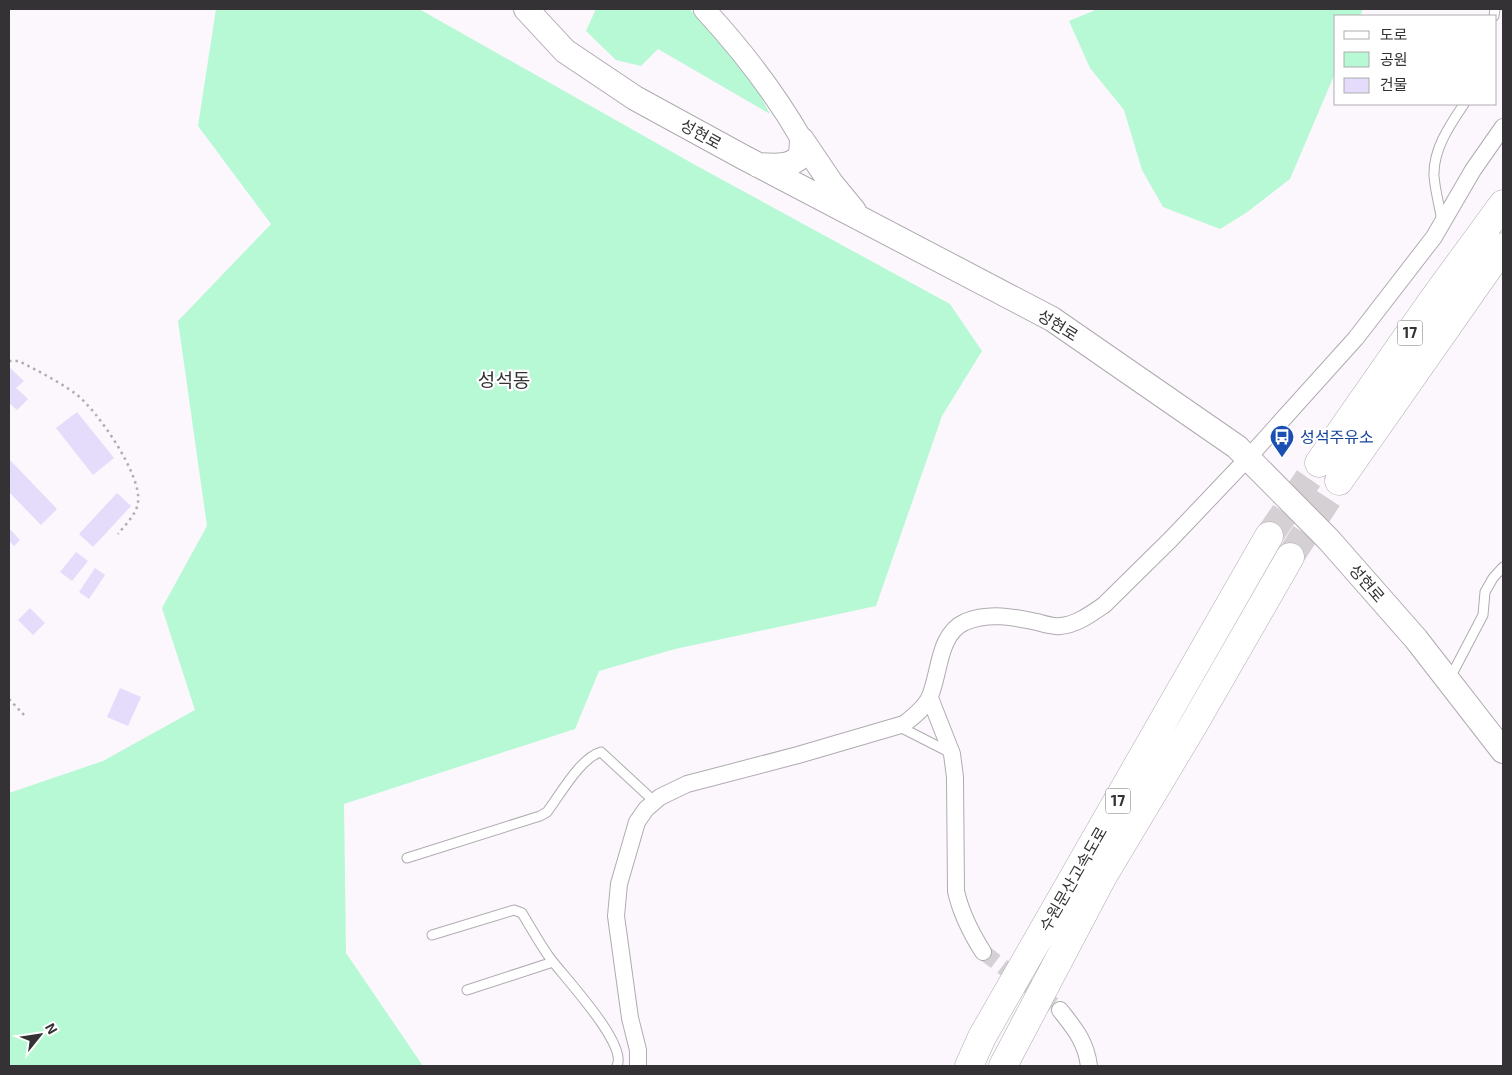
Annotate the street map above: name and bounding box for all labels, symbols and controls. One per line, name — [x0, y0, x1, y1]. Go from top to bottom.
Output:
legend — [1334, 15, 1497, 105]
text: 도로 — [1380, 25, 1408, 43]
text: 공원 — [1380, 50, 1408, 68]
text: 건물 — [1380, 75, 1408, 93]
street label: 성현로 — [677, 115, 725, 153]
street label: 성현로 — [1035, 305, 1082, 344]
road number: 17 — [1398, 320, 1422, 346]
district label: 성석동 — [478, 368, 530, 391]
bus stop icon: 성석주유소 — [1269, 424, 1295, 458]
place label: 성석주유소 — [1300, 427, 1374, 446]
street label: 성현로 — [1346, 560, 1389, 606]
road number: 17 — [1106, 788, 1130, 814]
street label: 수원문산고속도로 — [1035, 823, 1110, 934]
north arrow — [15, 1010, 65, 1060]
text: N — [42, 1020, 62, 1037]

